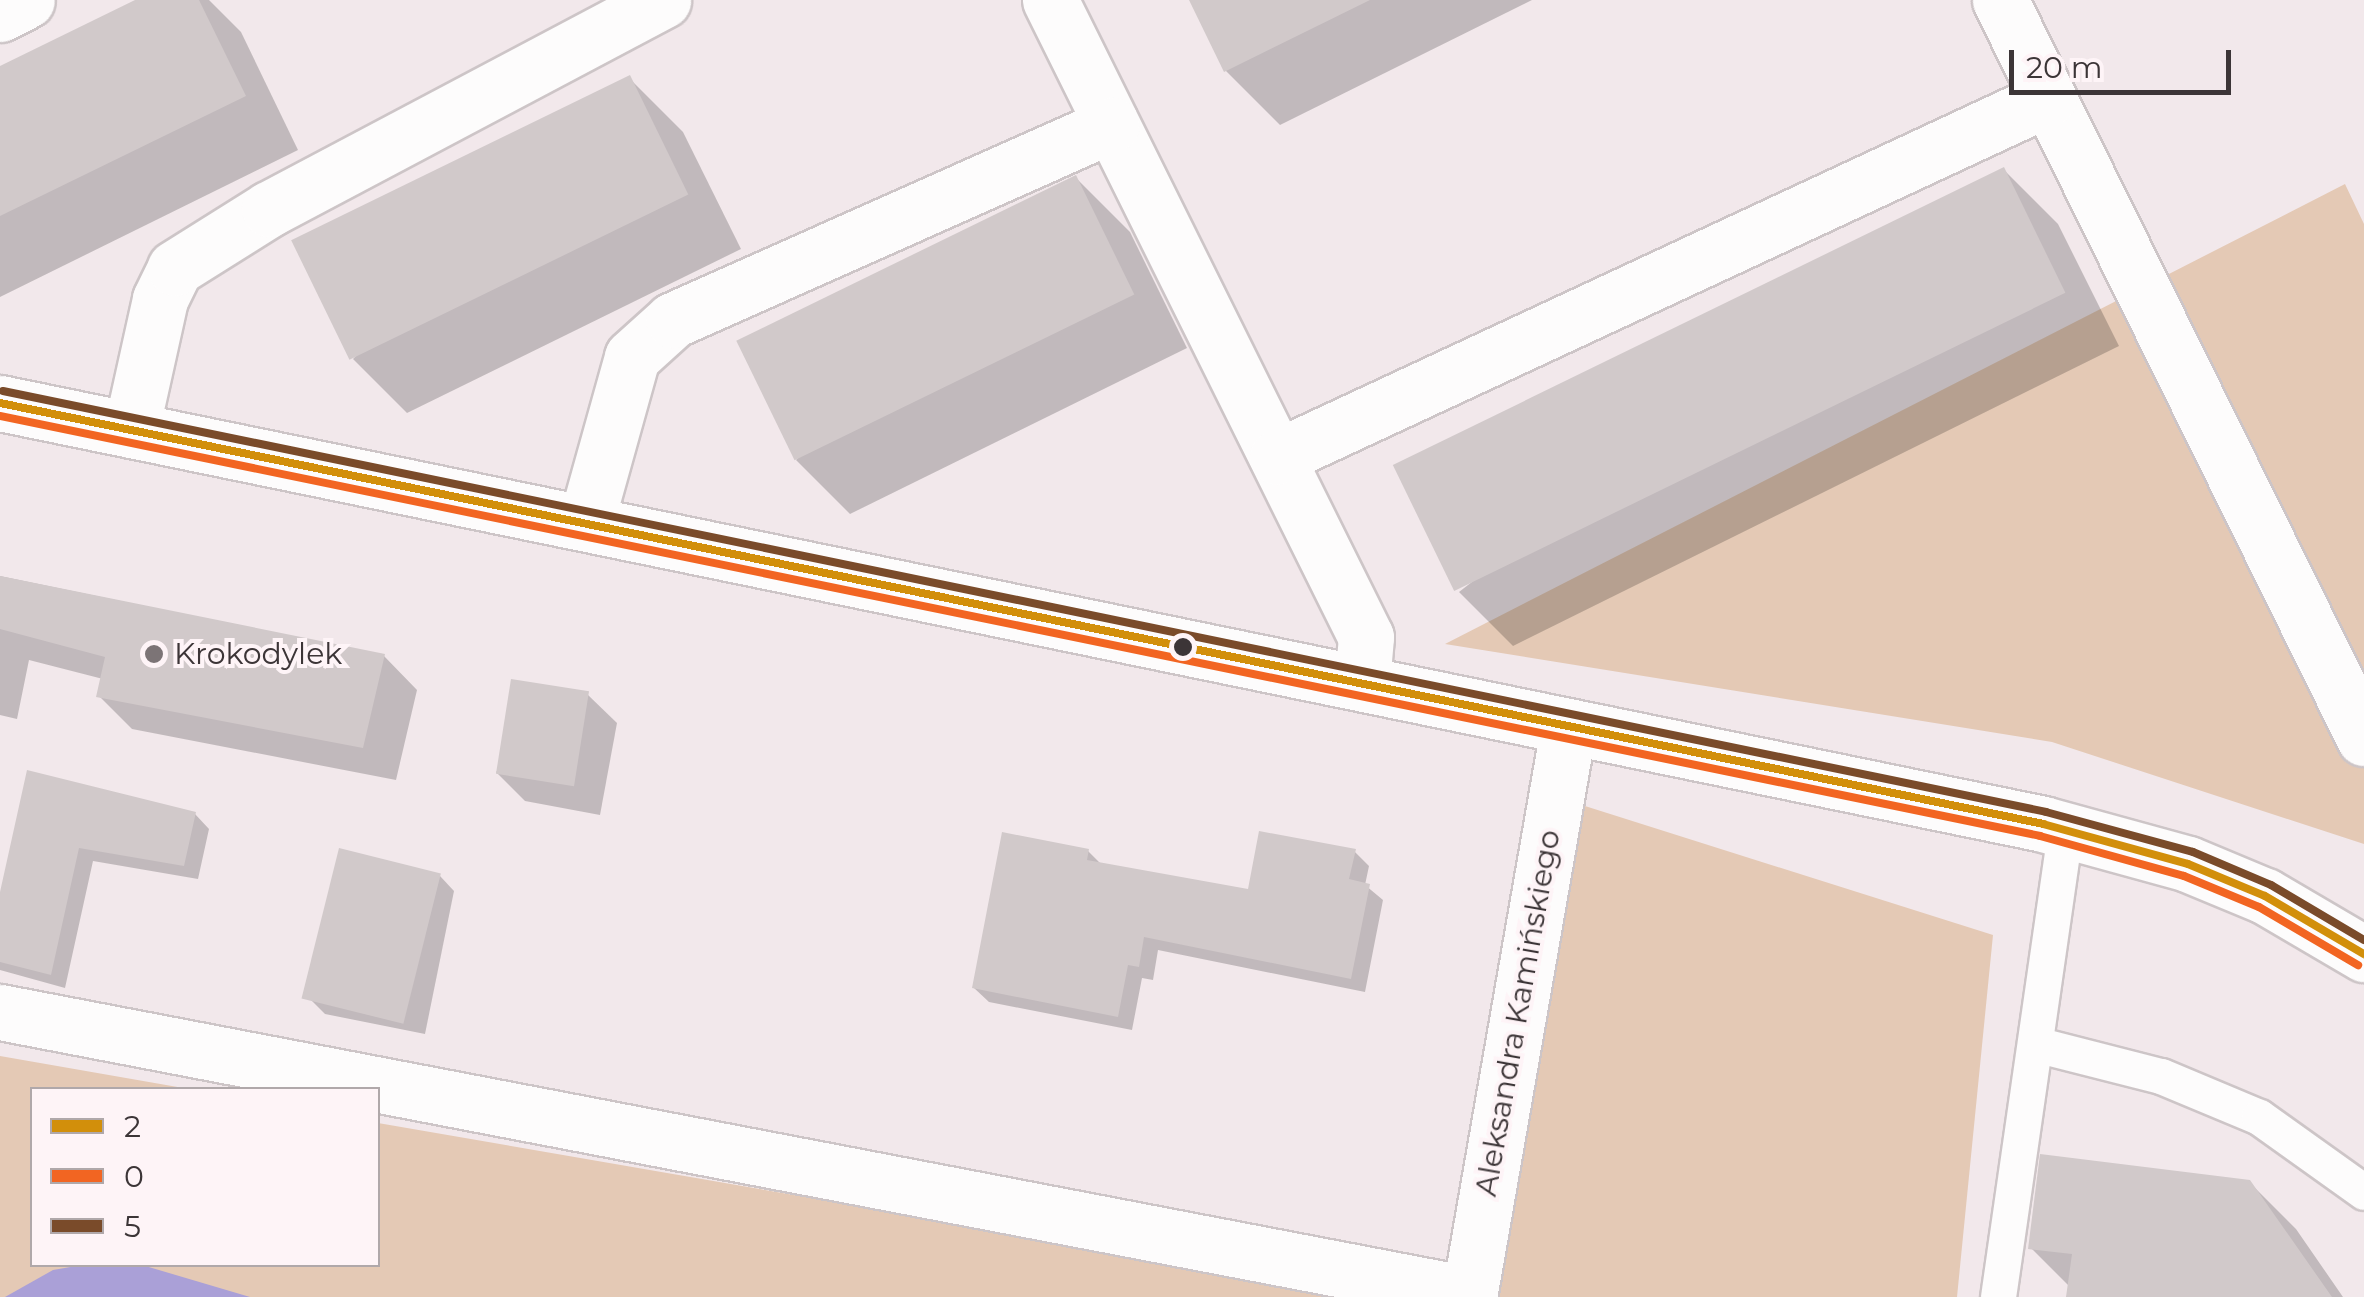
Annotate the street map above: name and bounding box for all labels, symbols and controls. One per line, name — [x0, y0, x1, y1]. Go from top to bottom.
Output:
scale bar — [2014, 30, 2236, 92]
text: 20 m — [2026, 49, 2103, 86]
place label: Krokodylek — [174, 636, 342, 672]
unlabelled marker — [1173, 637, 1193, 657]
marker: Krokodylek — [143, 643, 165, 665]
street label: Aleksandra Kamińskiego — [1468, 827, 1568, 1199]
legend — [30, 1087, 380, 1267]
text: 2 — [124, 1108, 141, 1145]
text: 0 — [124, 1158, 144, 1195]
text: 5 — [124, 1208, 141, 1245]

